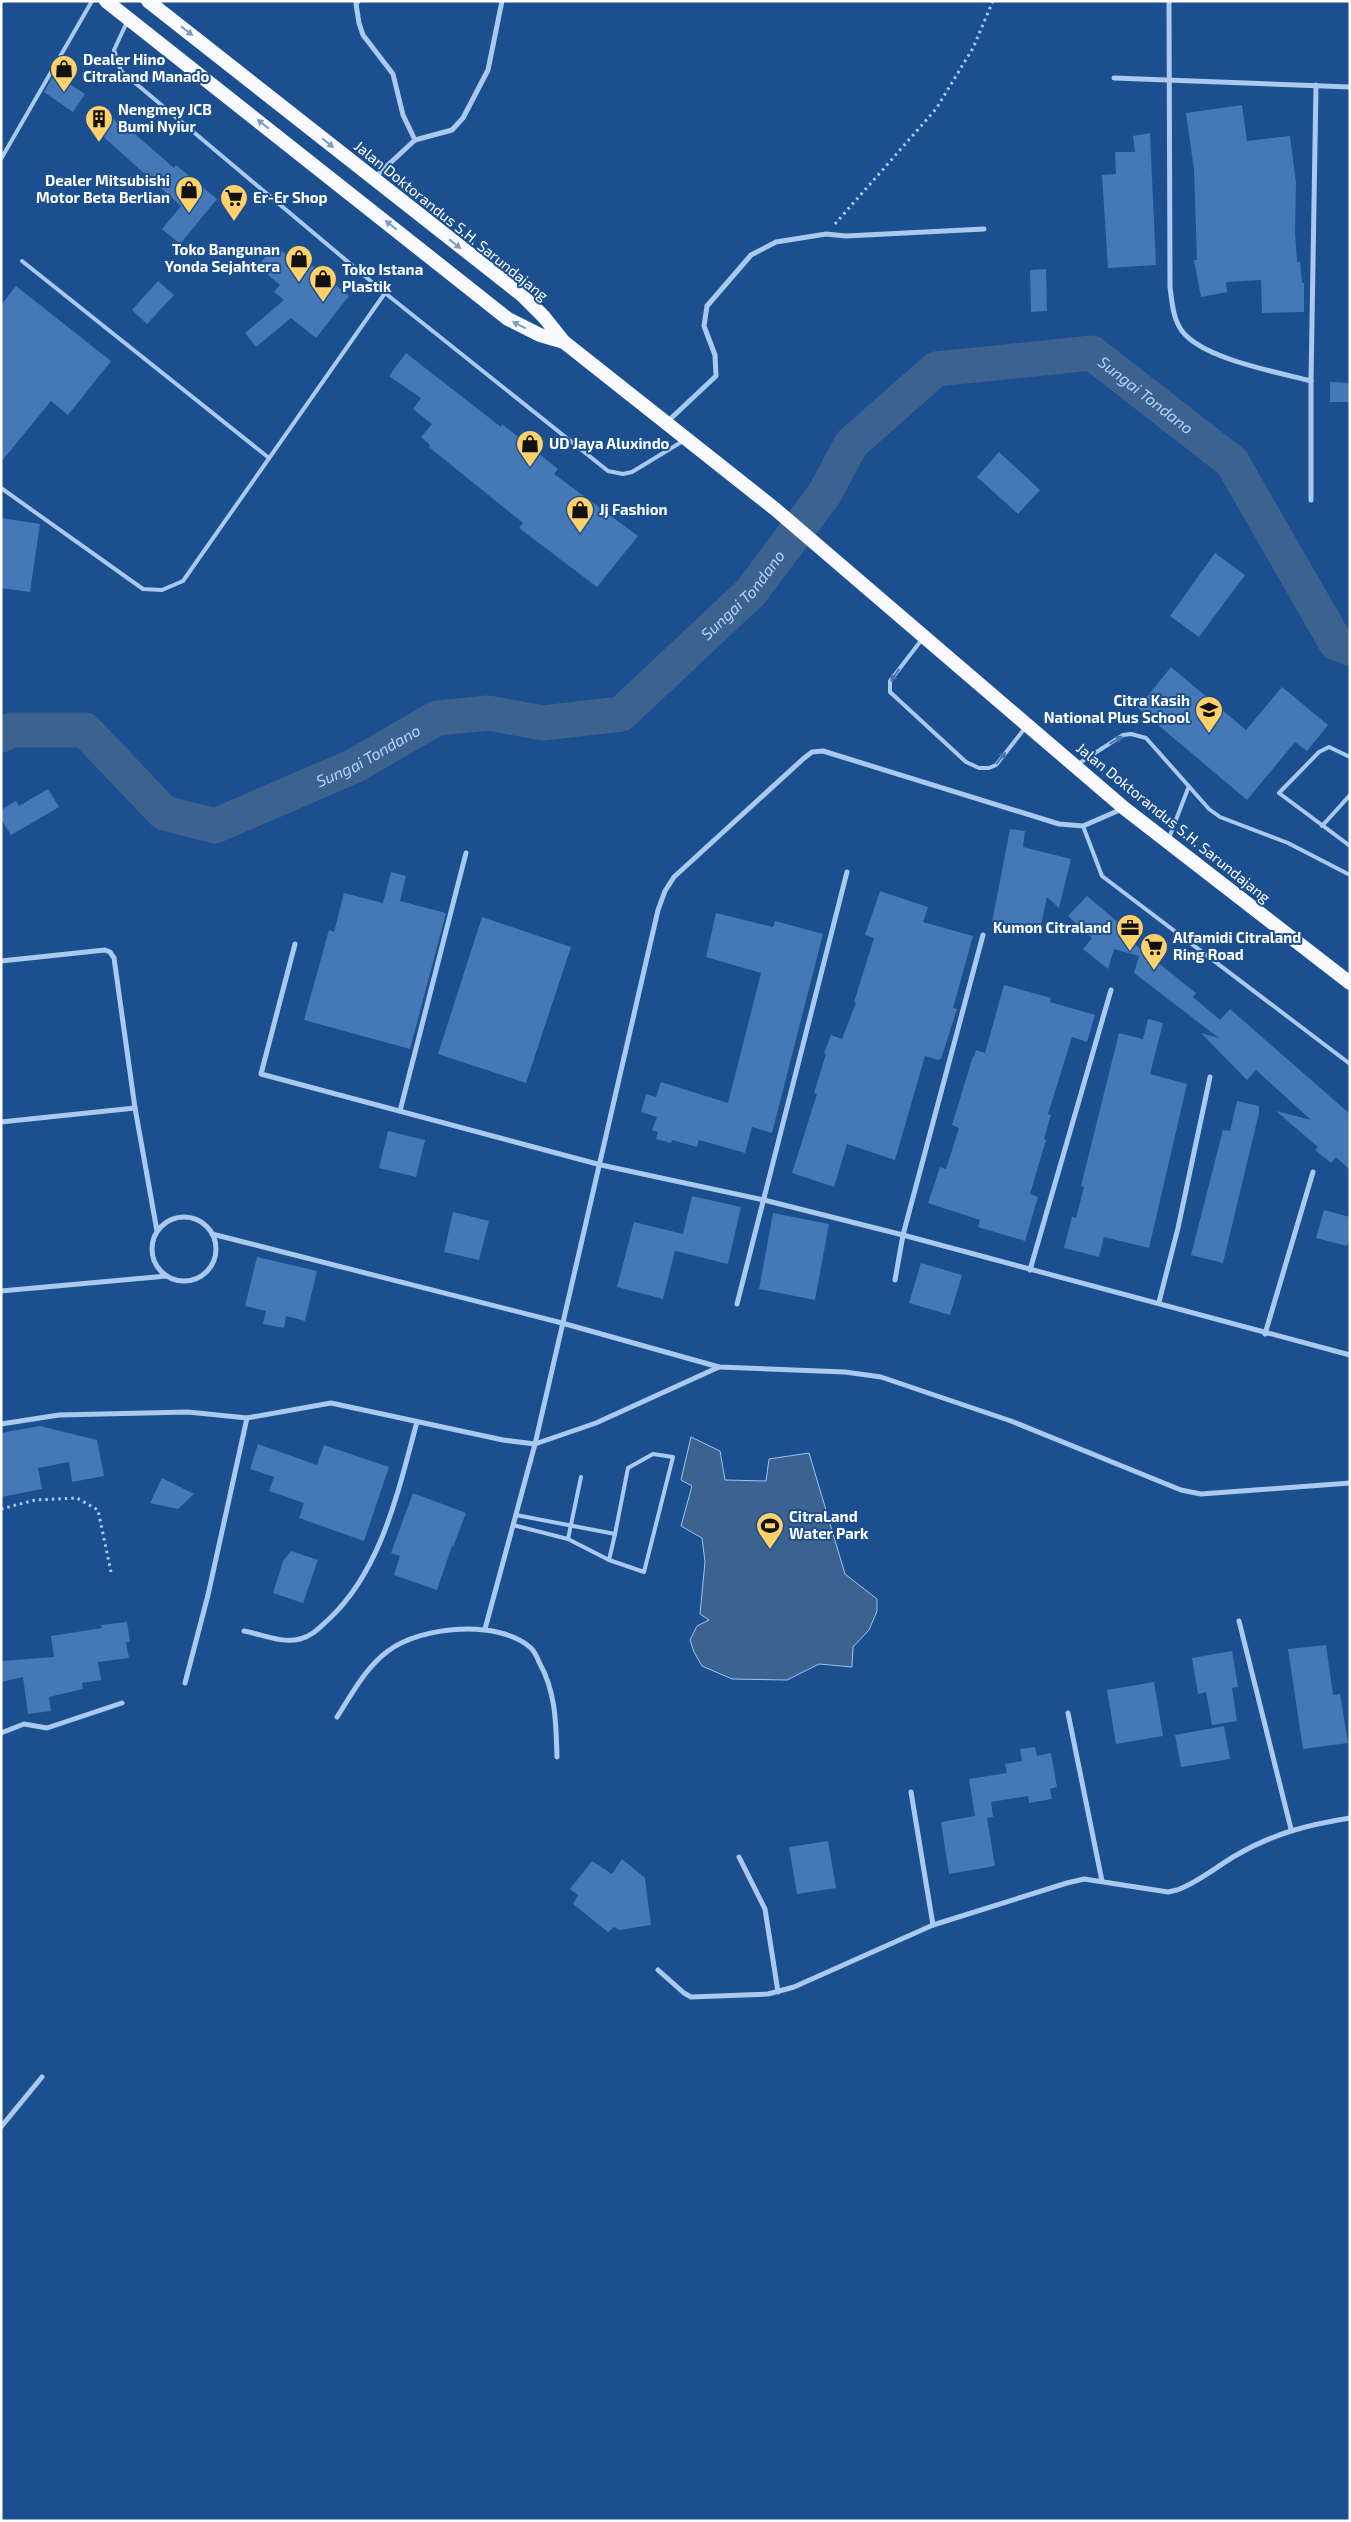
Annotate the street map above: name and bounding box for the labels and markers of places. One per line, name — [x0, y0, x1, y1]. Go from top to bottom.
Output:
place label: Dealer Hino Citraland Manado — [83, 50, 209, 85]
shop icon: Dealer Hino Citraland Manado — [49, 54, 79, 93]
place label: Nengmey JCB Bumi Nyiur — [118, 100, 212, 136]
building icon: Nengmey JCB Bumi Nyiur — [84, 104, 114, 143]
place label: Dealer Mitsubishi Motor Beta Berlian — [36, 171, 170, 206]
shop icon: Dealer Mitsubishi Motor Beta Berlian — [174, 175, 204, 214]
supermarket icon: Er-Er Shop — [219, 183, 249, 222]
place label: Er-Er Shop — [253, 188, 328, 206]
place label: Toko Bangunan Yonda Sejahtera — [165, 240, 280, 275]
shop icon: Toko Bangunan Yonda Sejahtera — [284, 244, 314, 283]
place label: Toko Istana Plastik — [342, 260, 423, 295]
shop icon: Toko Istana Plastik — [308, 264, 338, 303]
shop icon: UD Jaya Aluxindo — [515, 429, 545, 468]
place label: UD Jaya Aluxindo — [549, 434, 670, 453]
shop icon: Jj Fashion — [565, 495, 595, 534]
place label: Jj Fashion — [599, 500, 668, 518]
place label: Citra Kasih National Plus School — [1044, 691, 1190, 726]
school or university icon: Citra Kasih National Plus School — [1194, 695, 1224, 734]
office icon: Kumon Citraland — [1115, 913, 1145, 952]
place label: Kumon Citraland — [993, 918, 1111, 936]
place label: Alfamidi Citraland Ring Road — [1173, 928, 1301, 963]
supermarket icon: Alfamidi Citraland Ring Road — [1139, 932, 1169, 971]
place label: CitraLand Water Park — [789, 1507, 869, 1542]
sports icon: CitraLand Water Park — [755, 1511, 785, 1550]

